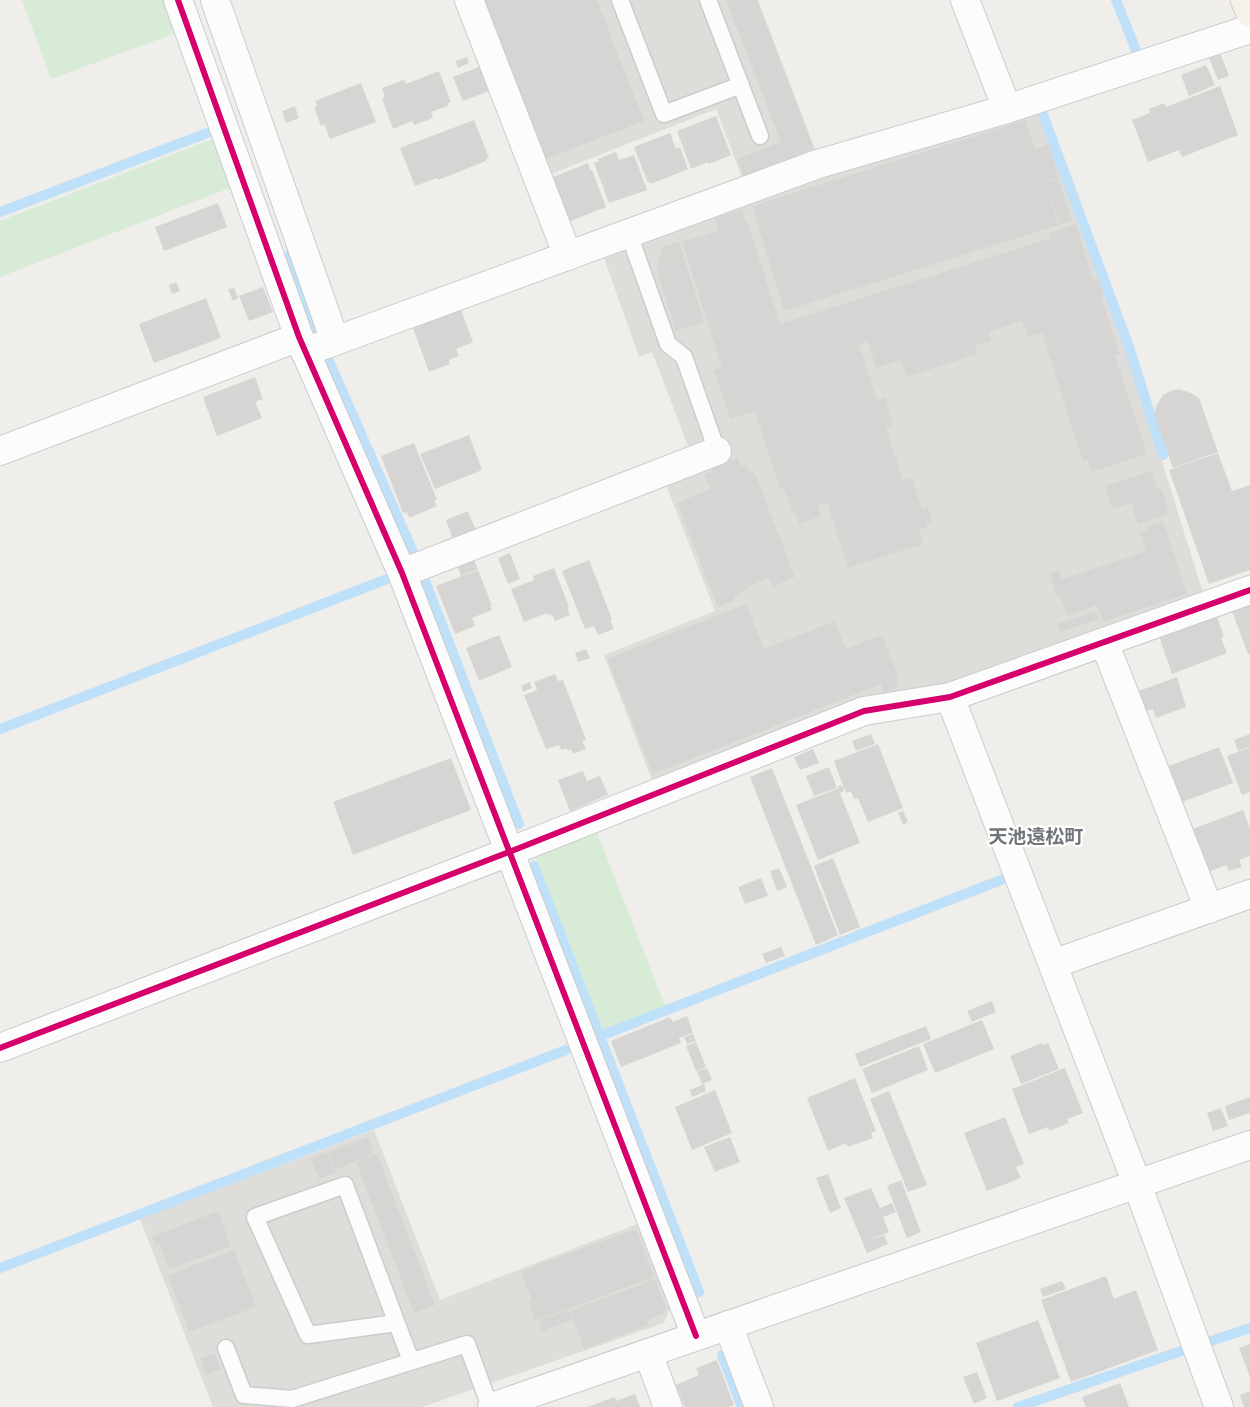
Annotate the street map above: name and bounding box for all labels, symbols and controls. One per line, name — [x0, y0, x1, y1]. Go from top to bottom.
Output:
district label: 天池遠松町 — [988, 826, 1084, 849]

